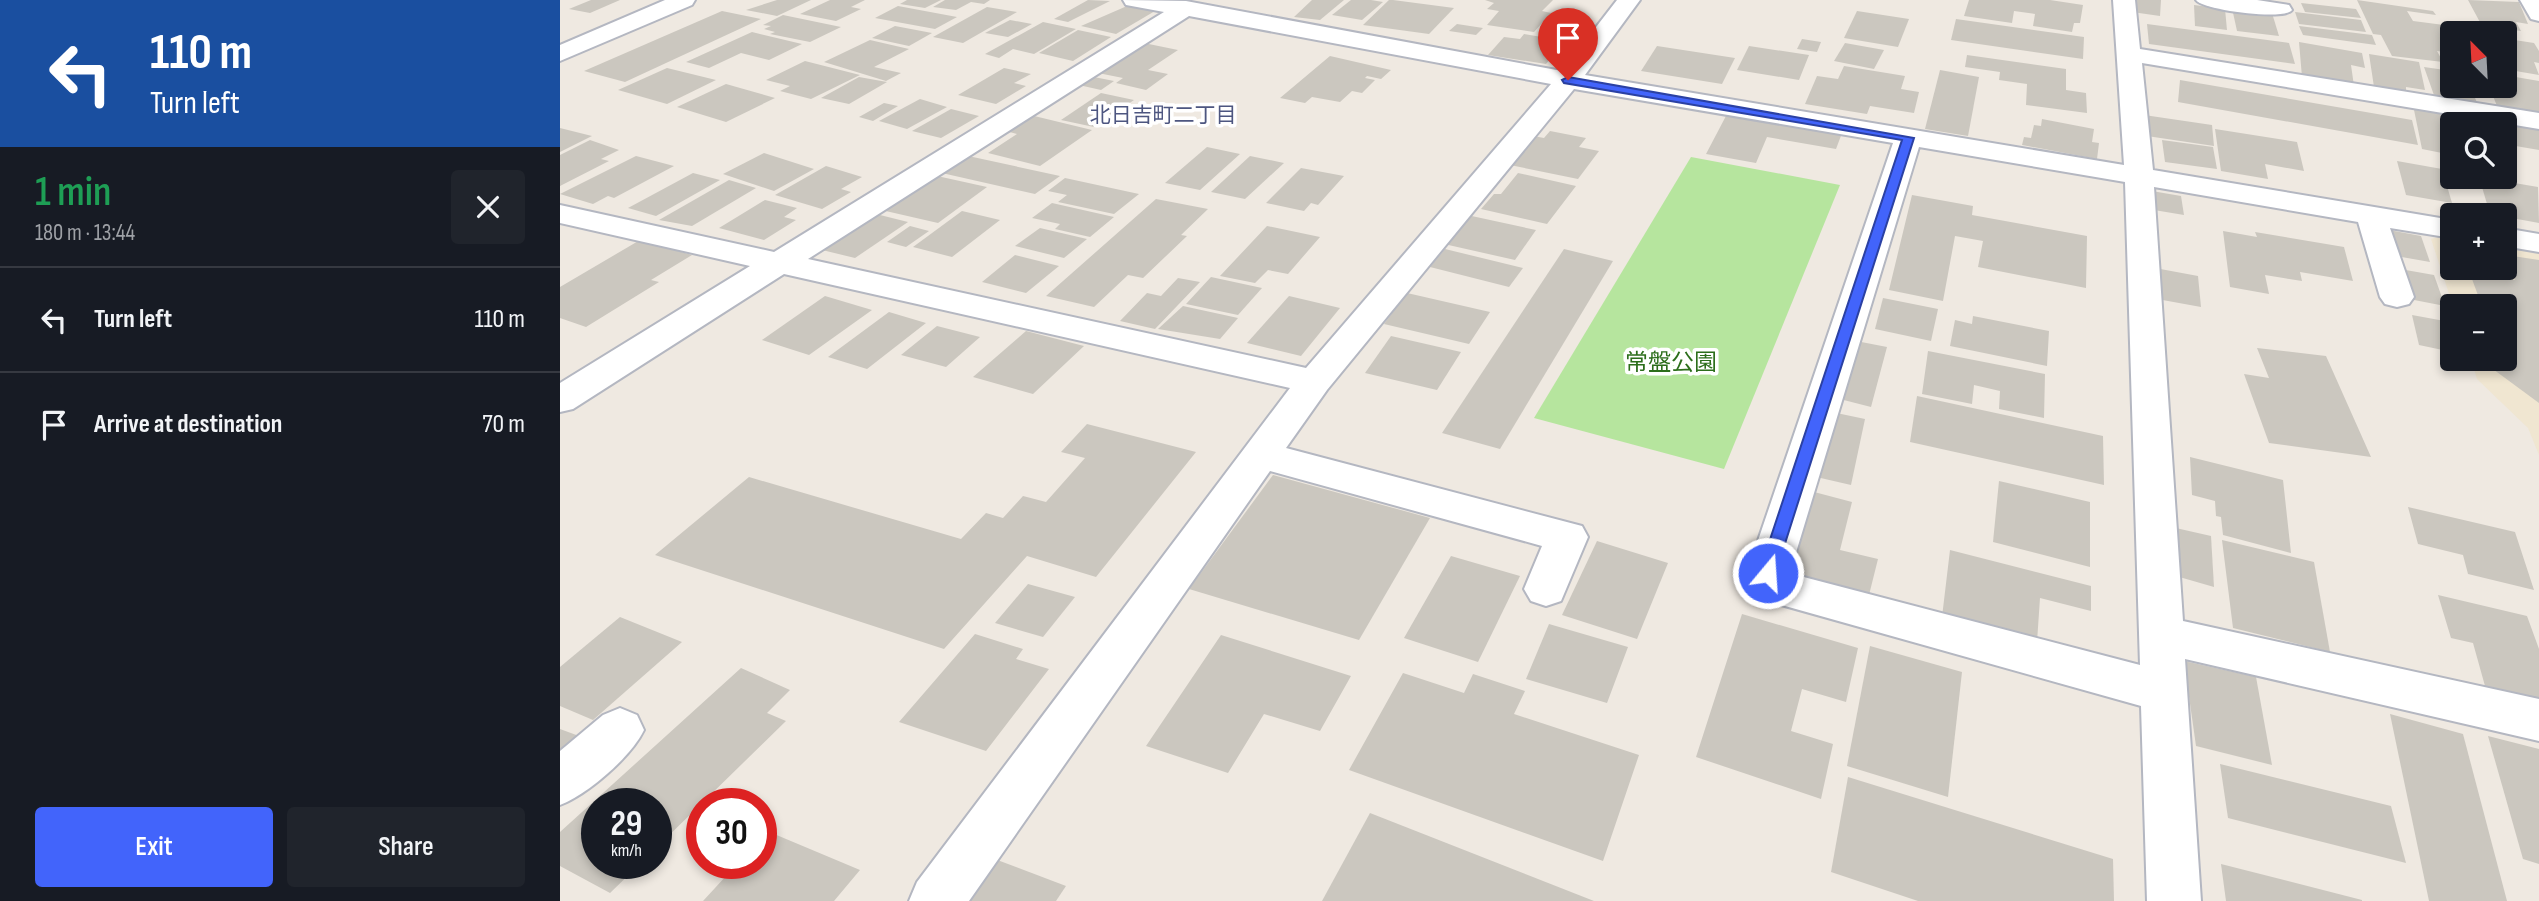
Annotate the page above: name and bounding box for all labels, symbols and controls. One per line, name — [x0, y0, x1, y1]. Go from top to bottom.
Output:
pin — [1538, 8, 1598, 80]
icon: arrive — [1549, 19, 1587, 57]
north arrow — [2440, 21, 2516, 98]
map controls — [2440, 21, 2517, 371]
text: 110 m — [150, 24, 252, 83]
icon: left — [35, 28, 126, 119]
text: Turn left — [150, 84, 240, 123]
district label: 北日吉町二丁目 — [1090, 103, 1237, 128]
button: search — [2440, 112, 2517, 189]
text: 1 min — [35, 167, 111, 218]
button: close — [451, 170, 525, 244]
button: + — [2440, 203, 2517, 280]
text: 180 m · 13:44 — [35, 219, 135, 247]
button: − — [2440, 294, 2517, 371]
icon: left — [35, 301, 73, 339]
text: Turn left — [94, 304, 172, 335]
text: 110 m — [474, 304, 525, 335]
park label: 常盤公園 — [1625, 349, 1717, 377]
icon: arrive — [35, 406, 73, 444]
text: Arrive at destination — [94, 409, 282, 440]
text: 70 m — [482, 409, 525, 440]
position arrow — [1731, 536, 1805, 610]
speed limit sign: 30 — [686, 788, 777, 879]
text: 29 — [611, 803, 642, 846]
button: Exit — [35, 807, 273, 887]
button: Share — [287, 807, 525, 887]
text: km/h — [611, 840, 642, 861]

